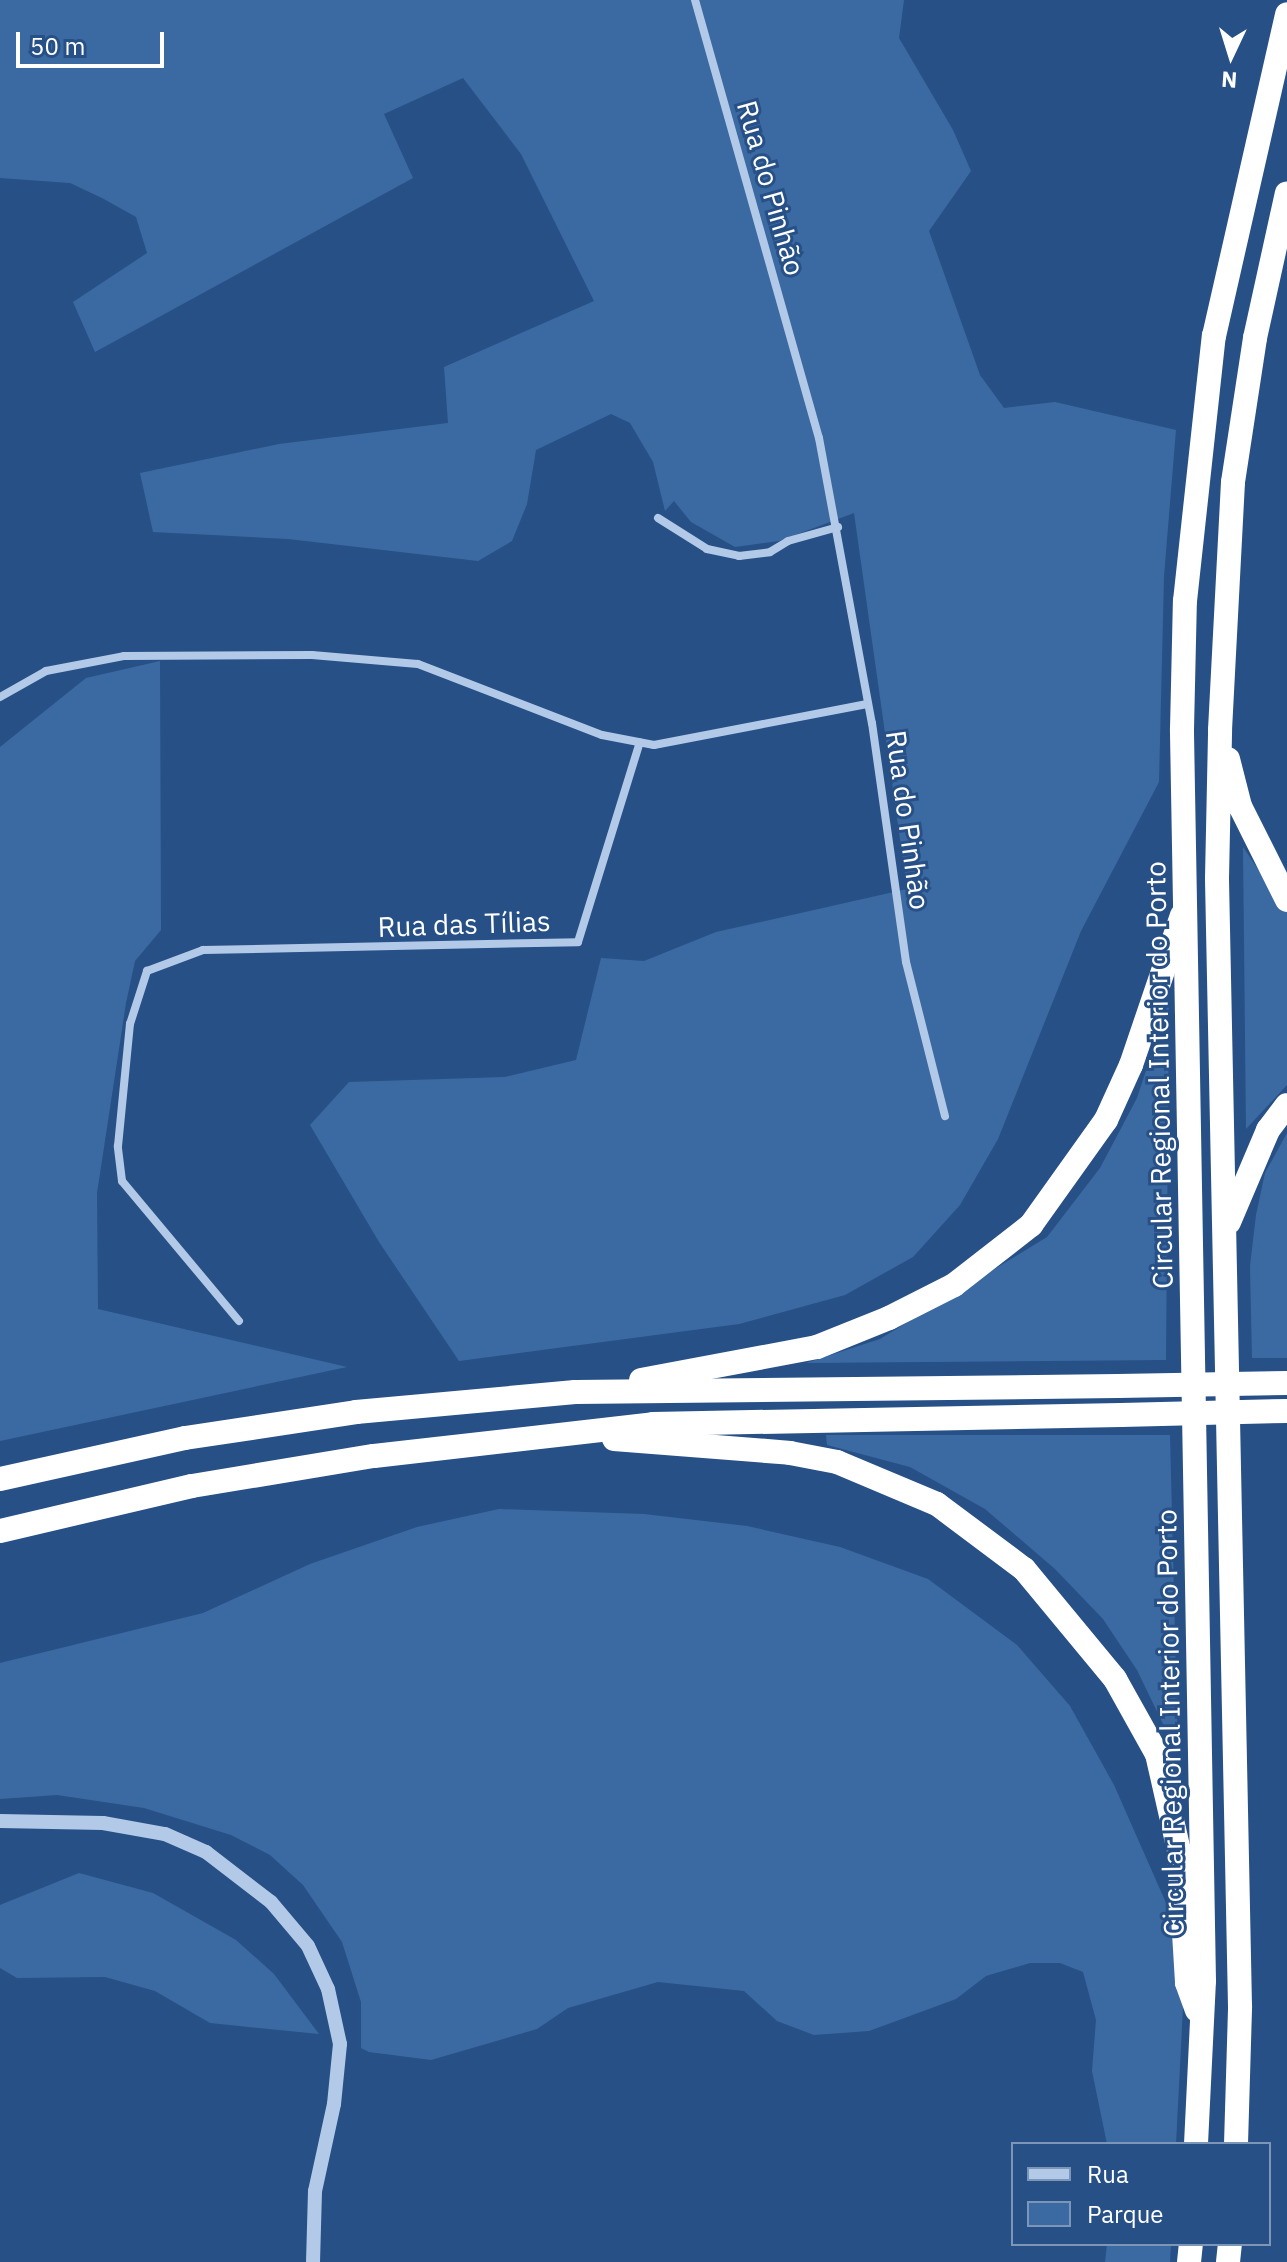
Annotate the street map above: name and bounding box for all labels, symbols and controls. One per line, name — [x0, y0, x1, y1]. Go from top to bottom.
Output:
scale bar — [20, 16, 168, 66]
north arrow — [1191, 16, 1271, 96]
text: 50 m — [30, 30, 85, 62]
text: N — [1220, 65, 1238, 95]
street label: Rua do Pinhão — [730, 97, 812, 279]
street label: Rua do Pinhão — [879, 728, 937, 912]
street label: Circular Regional Interior do Porto — [1138, 861, 1180, 1289]
street label: Rua das Tílias — [377, 904, 551, 944]
street label: Circular Regional Interior do Porto — [1149, 1509, 1191, 1937]
legend — [1011, 2142, 1271, 2246]
text: Rua — [1087, 2158, 1129, 2190]
text: Parque — [1087, 2198, 1164, 2230]

